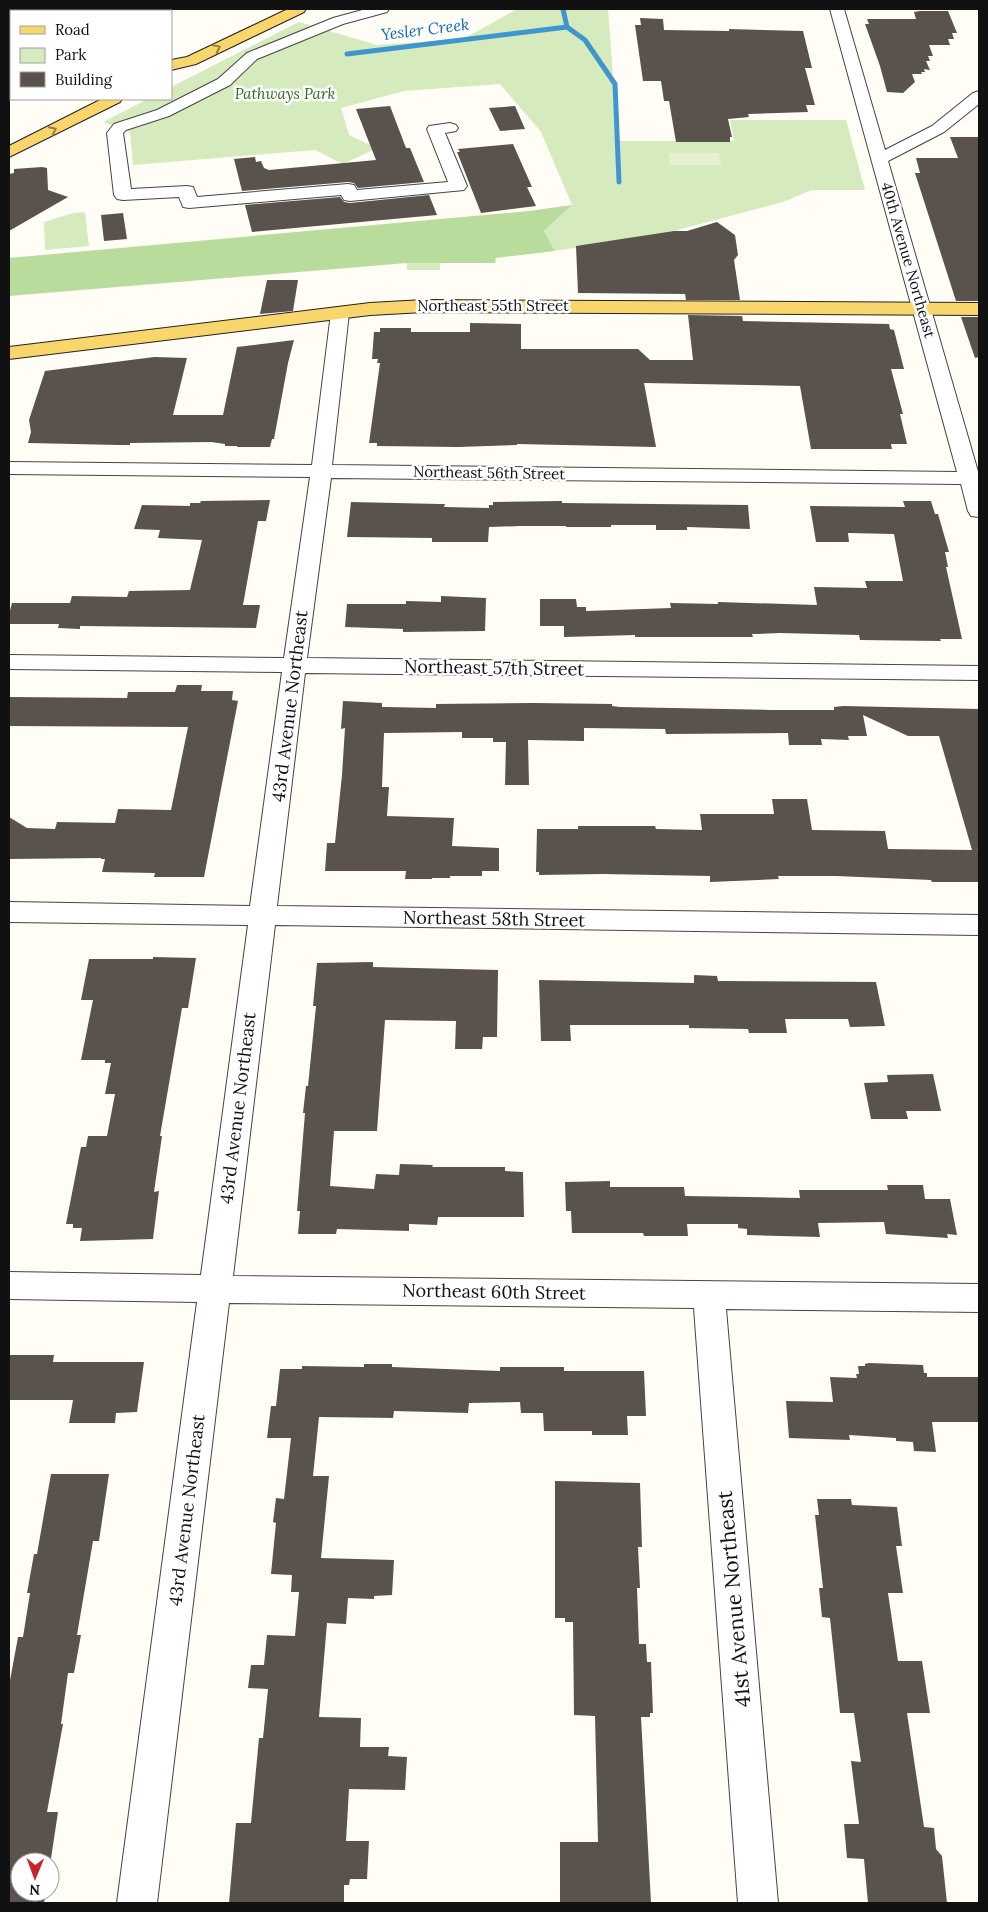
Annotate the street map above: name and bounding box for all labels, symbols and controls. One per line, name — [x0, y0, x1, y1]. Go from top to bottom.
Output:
legend — [10, 10, 172, 100]
water label: Yesler Creek — [380, 14, 470, 44]
text: Road — [55, 20, 90, 39]
one-way arrow — [212, 44, 221, 54]
text: Park — [55, 45, 86, 64]
text: Building — [55, 70, 113, 89]
park label: Pathways Park — [235, 84, 336, 103]
one-way arrow — [47, 127, 56, 137]
street label: 40th Avenue Northeast — [877, 180, 940, 340]
street label: Northeast 55th Street — [417, 296, 569, 315]
street label: Northeast 56th Street — [413, 462, 565, 483]
street label: 43rd Avenue Northeast — [266, 609, 313, 803]
street label: Northeast 57th Street — [404, 654, 584, 681]
street label: Northeast 58th Street — [403, 905, 585, 932]
street label: 43rd Avenue Northeast — [214, 1011, 261, 1205]
street label: Northeast 60th Street — [402, 1278, 586, 1305]
street label: 43rd Avenue Northeast — [163, 1413, 210, 1607]
street label: 41st Avenue Northeast — [711, 1489, 756, 1708]
north arrow — [10, 1852, 60, 1902]
text: N — [29, 1881, 40, 1899]

